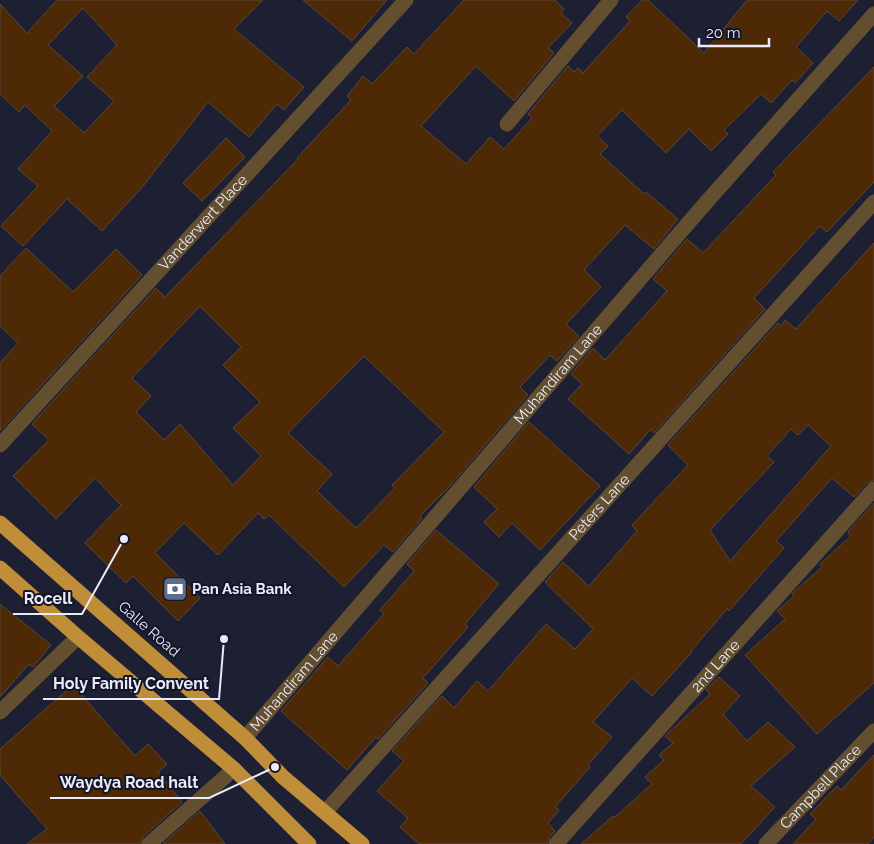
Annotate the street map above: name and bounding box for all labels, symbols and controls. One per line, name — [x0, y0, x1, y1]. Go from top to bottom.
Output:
scale bar — [699, 15, 769, 47]
text: 20 m — [706, 24, 741, 42]
street label: Vanderwert Place — [155, 171, 251, 274]
street label: Muhandiram Lane — [510, 320, 606, 428]
street label: Peters Lane — [565, 470, 634, 544]
bank icon: Pan Asia Bank — [162, 576, 188, 602]
place label: Pan Asia Bank — [192, 580, 292, 598]
callout: Rocell — [13, 583, 82, 614]
text: Rocell — [24, 589, 73, 608]
street label: Galle Road — [115, 597, 183, 661]
street label: Muhandiram Lane — [246, 627, 342, 735]
street label: 2nd Lane — [687, 636, 744, 696]
callout: Holy Family Convent — [43, 668, 219, 699]
text: Holy Family Convent — [53, 674, 209, 693]
street label: Campbell Place — [776, 741, 865, 833]
callout: Waydya Road halt — [50, 767, 209, 798]
text: Waydya Road halt — [60, 773, 198, 792]

